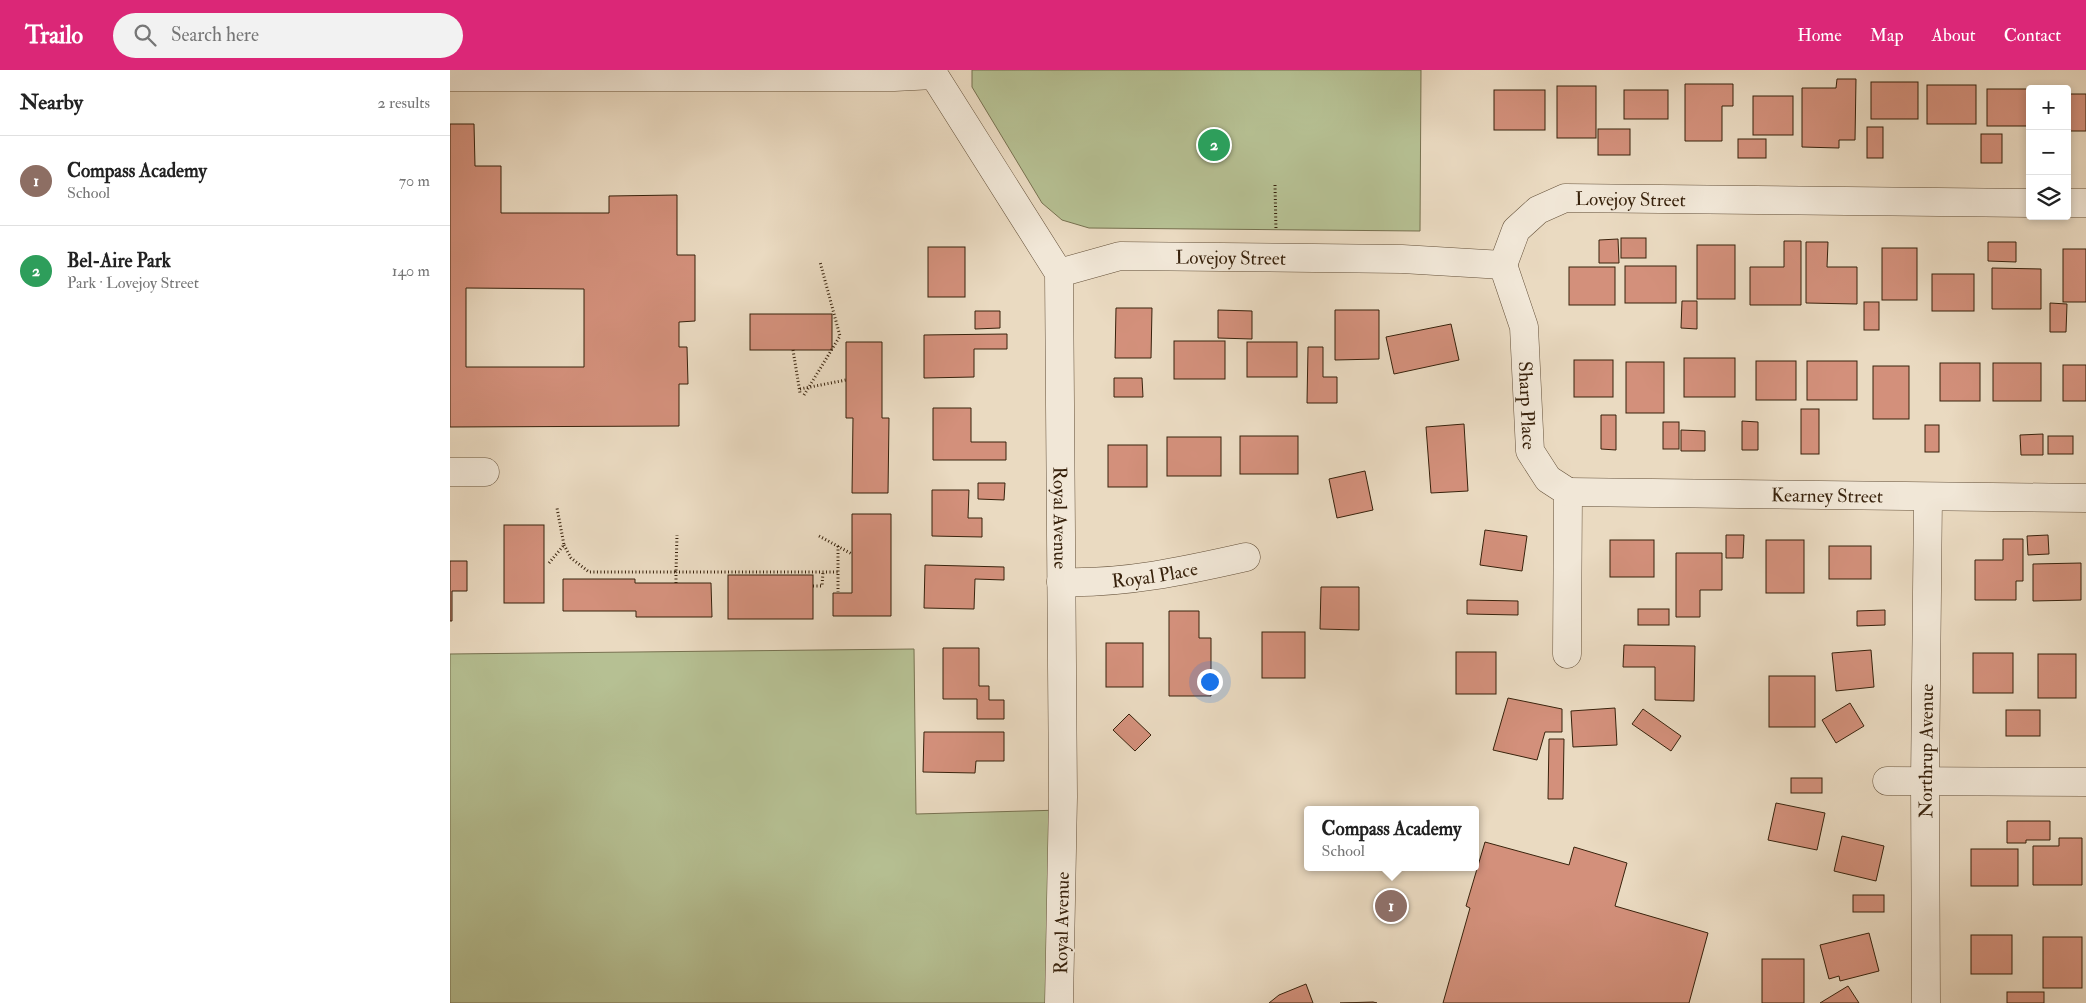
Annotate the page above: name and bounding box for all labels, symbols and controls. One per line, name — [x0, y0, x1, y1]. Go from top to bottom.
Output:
search box — [113, 13, 463, 58]
text: Trailo — [25, 20, 83, 51]
icon: search — [131, 21, 159, 49]
text: Search here — [171, 23, 259, 47]
text: Home — [1797, 24, 1842, 47]
text: Map — [1870, 24, 1904, 47]
text: About — [1932, 24, 1976, 47]
text: Contact — [2004, 24, 2061, 47]
map controls — [2026, 85, 2071, 220]
button: + — [2026, 85, 2071, 130]
text: Nearby — [20, 89, 83, 116]
text: 2 results — [377, 93, 430, 113]
pin: 2 — [1198, 126, 1230, 164]
button: − — [2026, 130, 2071, 175]
text: Compass Academy — [67, 159, 207, 183]
text: 1 — [33, 171, 39, 191]
text: 70 m — [399, 171, 430, 191]
button: layers — [2026, 175, 2071, 220]
text: School — [67, 183, 110, 203]
street label: Lovejoy Street — [1575, 187, 1686, 212]
street label: Lovejoy Street — [1175, 246, 1286, 271]
text: Bel-Aire Park — [67, 249, 171, 273]
text: 2 — [32, 261, 40, 281]
text: 140 m — [392, 261, 430, 281]
text: Park · Lovejoy Street — [67, 273, 199, 293]
street label: Sharp Place — [1513, 361, 1541, 450]
street label: Royal Avenue — [1047, 466, 1072, 569]
street label: Kearney Street — [1771, 483, 1883, 509]
street label: Royal Place — [1110, 557, 1200, 594]
your location — [1197, 669, 1223, 695]
street label: Northrup Avenue — [1914, 684, 1939, 818]
popup — [1304, 806, 1479, 871]
text: Compass Academy — [1322, 817, 1461, 841]
text: School — [1322, 841, 1365, 861]
street label: Royal Avenue — [1049, 872, 1075, 974]
pin: 1 — [1375, 887, 1407, 925]

